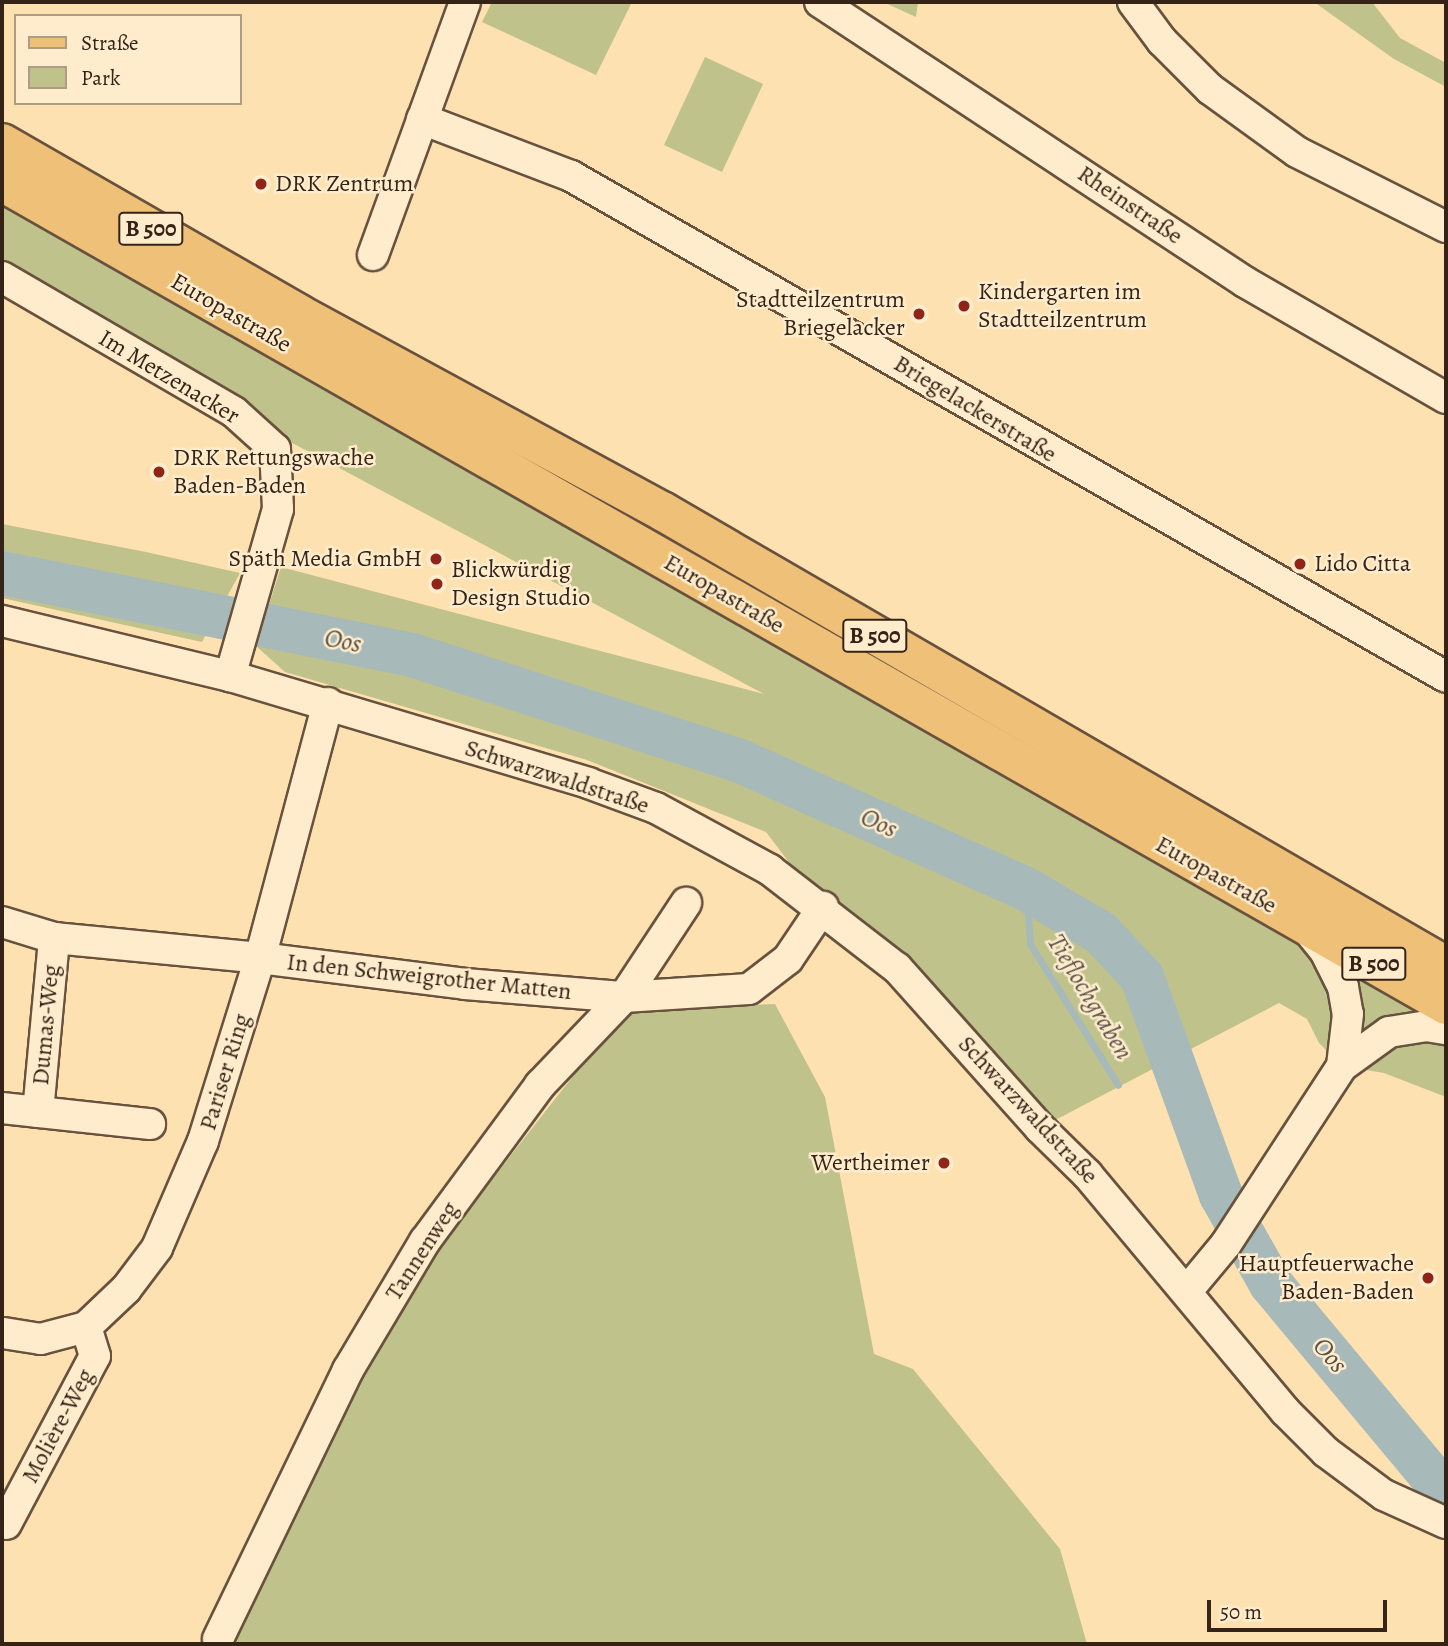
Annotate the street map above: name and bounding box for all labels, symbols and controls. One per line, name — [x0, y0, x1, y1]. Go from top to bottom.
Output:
legend — [14, 14, 242, 105]
text: Straße — [81, 29, 139, 57]
text: Park — [81, 64, 120, 92]
street label: Rheinstraße — [1072, 159, 1188, 251]
place label: DRK Zentrum — [275, 170, 413, 198]
marker: DRK Zentrum — [253, 176, 269, 192]
road number: B 500 — [118, 210, 184, 248]
street label: Europastraße — [166, 267, 296, 359]
place label: Kindergarten im Stadtteilzentrum — [978, 278, 1147, 334]
place label: Stadtteilzentrum Briegelacker — [736, 286, 905, 342]
marker: Kindergarten im Stadtteilzentrum — [956, 298, 972, 314]
marker: Stadtteilzentrum Briegelacker — [911, 306, 927, 322]
street label: Im Metzenacker — [93, 324, 245, 430]
street label: Briegelackerstraße — [888, 349, 1062, 469]
place label: DRK Rettungswache Baden-Baden — [173, 444, 374, 500]
marker: DRK Rettungswache Baden-Baden — [151, 464, 167, 480]
place label: Späth Media GmbH — [228, 545, 422, 573]
street label: Europastraße — [659, 548, 789, 640]
place label: Lido Citta — [1314, 550, 1411, 578]
marker: Späth Media GmbH — [428, 551, 444, 567]
place label: Blickwürdig Design Studio — [451, 556, 590, 612]
marker: Lido Citta — [1292, 556, 1308, 572]
marker: Blickwürdig Design Studio — [429, 576, 445, 592]
road number: B 500 — [842, 616, 908, 656]
water label: Oos — [322, 622, 364, 660]
street label: Schwarzwaldstraße — [461, 734, 653, 820]
water label: Oos — [856, 801, 902, 845]
street label: Europastraße — [1150, 830, 1282, 920]
water label: Tieflochgraben — [1040, 929, 1140, 1065]
road number: B 500 — [1341, 945, 1407, 984]
street label: In den Schweigrother Matten — [285, 948, 573, 1006]
street label: Dumas-Weg — [26, 963, 66, 1087]
street label: Pariser Ring — [194, 1010, 256, 1134]
street label: Schwarzwaldstraße — [952, 1030, 1104, 1190]
place label: Wertheimer — [811, 1149, 930, 1177]
marker: Wertheimer — [936, 1155, 952, 1171]
street label: Tannenweg — [379, 1196, 465, 1306]
place label: Hauptfeuerwache Baden-Baden — [1239, 1250, 1414, 1306]
marker: Hauptfeuerwache Baden-Baden — [1420, 1270, 1436, 1286]
water label: Oos — [1306, 1331, 1354, 1379]
street label: Molière-Weg — [16, 1364, 100, 1488]
scale bar — [1210, 1586, 1390, 1630]
text: 50 m — [1220, 1598, 1262, 1626]

